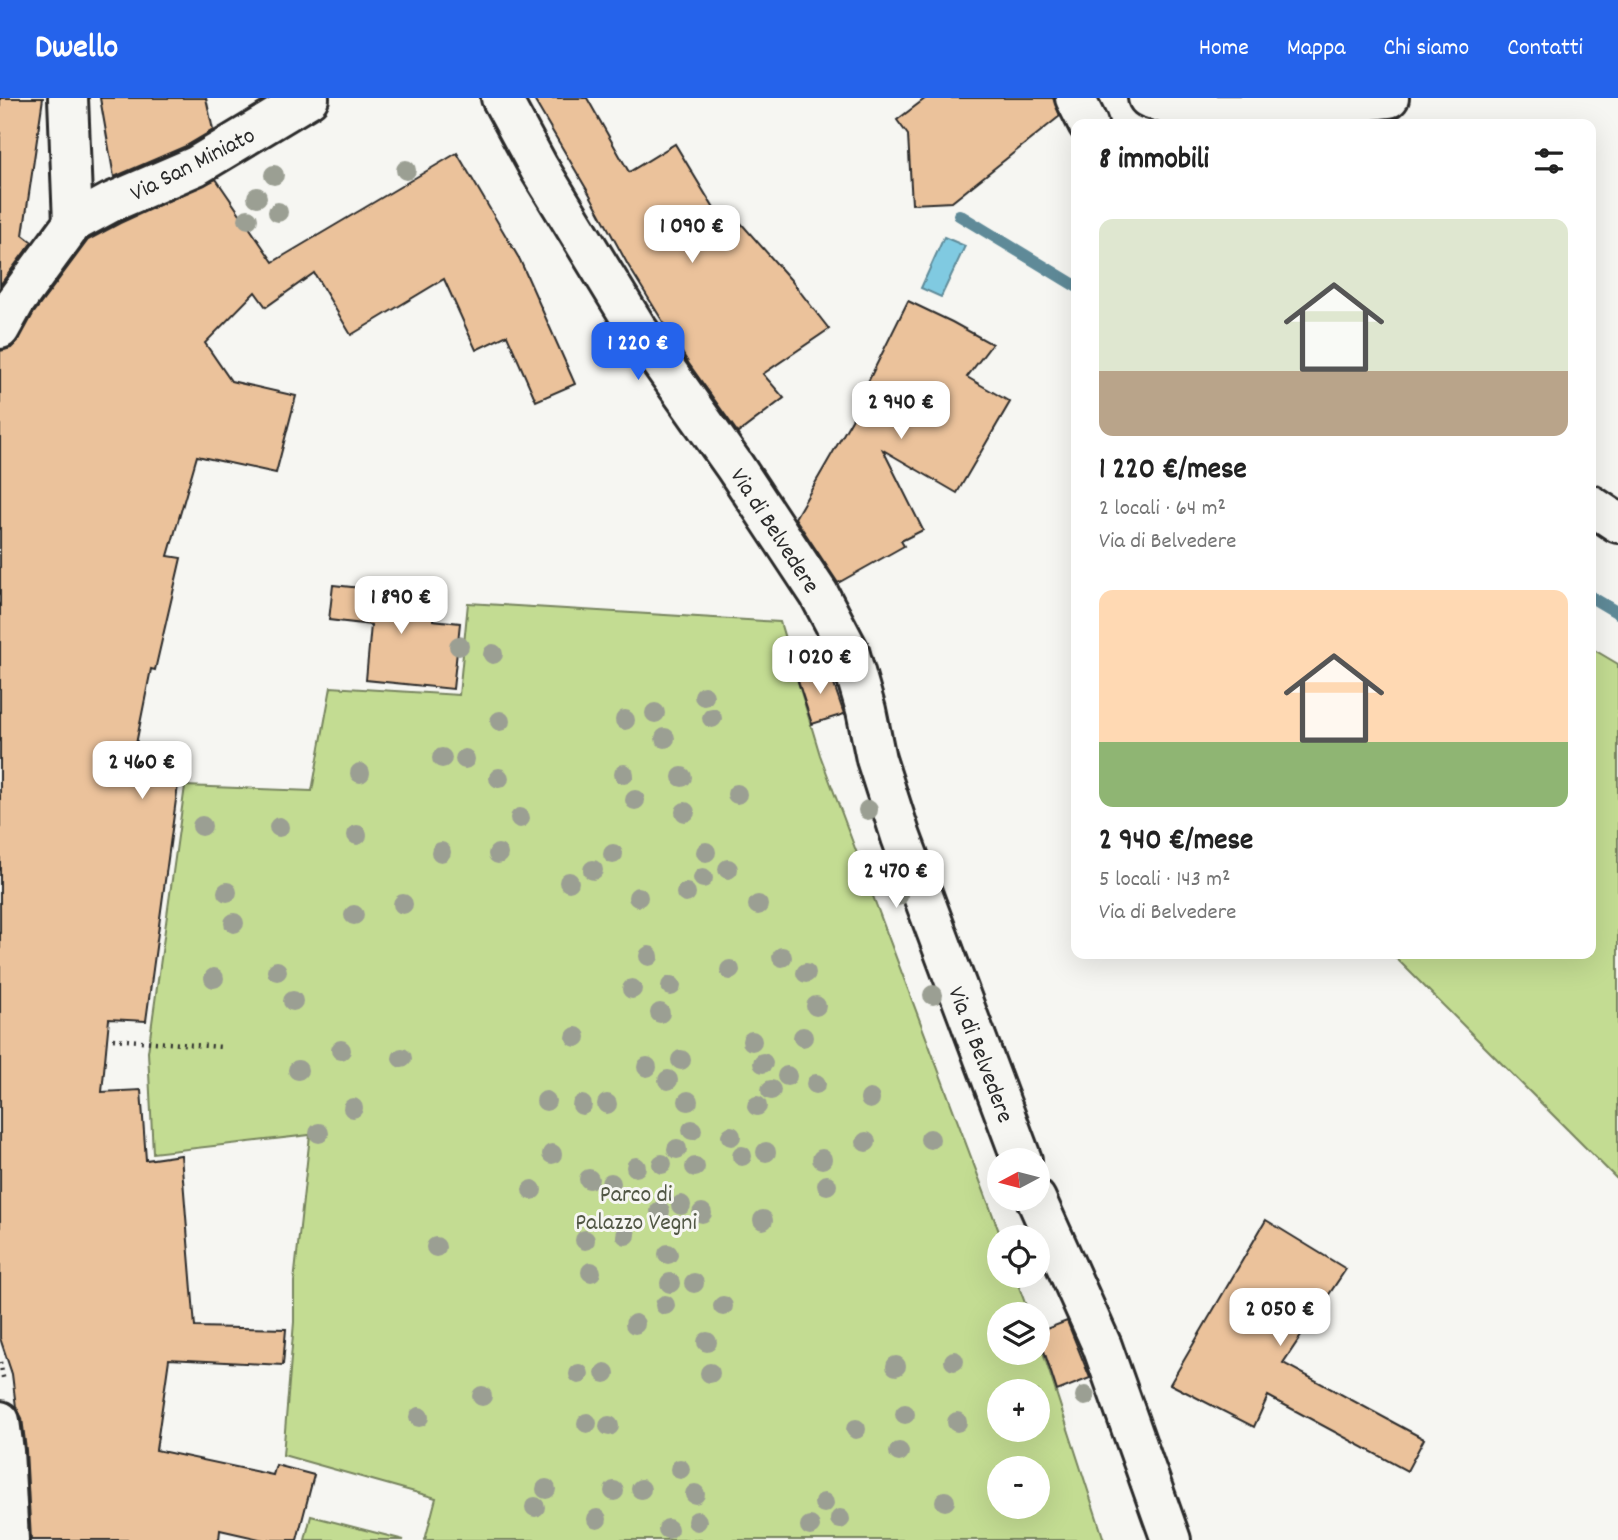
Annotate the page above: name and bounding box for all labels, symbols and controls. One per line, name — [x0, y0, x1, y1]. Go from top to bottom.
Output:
text: Dwello — [35, 26, 118, 73]
text: Home — [1199, 32, 1249, 66]
text: Mappa — [1287, 32, 1346, 66]
text: Chi siamo — [1384, 32, 1469, 66]
text: Contatti — [1507, 32, 1583, 66]
street label: Via San Miniato — [125, 120, 262, 212]
text: 8 immobili — [1099, 140, 1209, 183]
icon: filters — [1530, 142, 1568, 180]
pin: 1 090 € — [627, 206, 757, 265]
text: 1 090 € — [660, 211, 724, 244]
icon: home — [1271, 264, 1397, 390]
pin: 1 220 € — [573, 322, 703, 382]
text: 1 220 € — [607, 328, 669, 361]
pin: 2 940 € — [836, 382, 966, 441]
text: 2 940 € — [868, 387, 934, 420]
text: 1 220 €/mese — [1099, 450, 1247, 493]
street label: Via di Belvedere — [720, 462, 827, 601]
text: 2 locali · 64 m² — [1099, 493, 1226, 526]
text: Via di Belvedere — [1099, 526, 1236, 559]
pin: 1 890 € — [336, 576, 466, 636]
text: 1 890 € — [371, 582, 431, 615]
icon: home — [1271, 635, 1397, 761]
pin: 1 020 € — [755, 636, 885, 696]
text: 1 020 € — [788, 642, 852, 675]
pin: 2 460 € — [77, 742, 207, 801]
text: 2 460 € — [109, 747, 175, 780]
text: 2 940 €/mese — [1099, 821, 1253, 864]
pin: 2 470 € — [831, 850, 961, 910]
text: 2 470 € — [864, 856, 928, 889]
text: 5 locali · 143 m² — [1099, 864, 1230, 897]
text: Via di Belvedere — [1099, 897, 1236, 930]
street label: Via di Belvedere — [938, 982, 1021, 1128]
north arrow — [987, 1148, 1050, 1211]
map controls — [987, 1148, 1050, 1519]
park label: Parco di Palazzo Vegni — [575, 1179, 697, 1241]
button: locate — [987, 1225, 1050, 1288]
pin: 2 050 € — [1215, 1288, 1345, 1348]
text: 2 050 € — [1245, 1294, 1315, 1327]
button: layers — [987, 1302, 1050, 1365]
button: + — [987, 1379, 1050, 1442]
button: − — [987, 1456, 1050, 1519]

